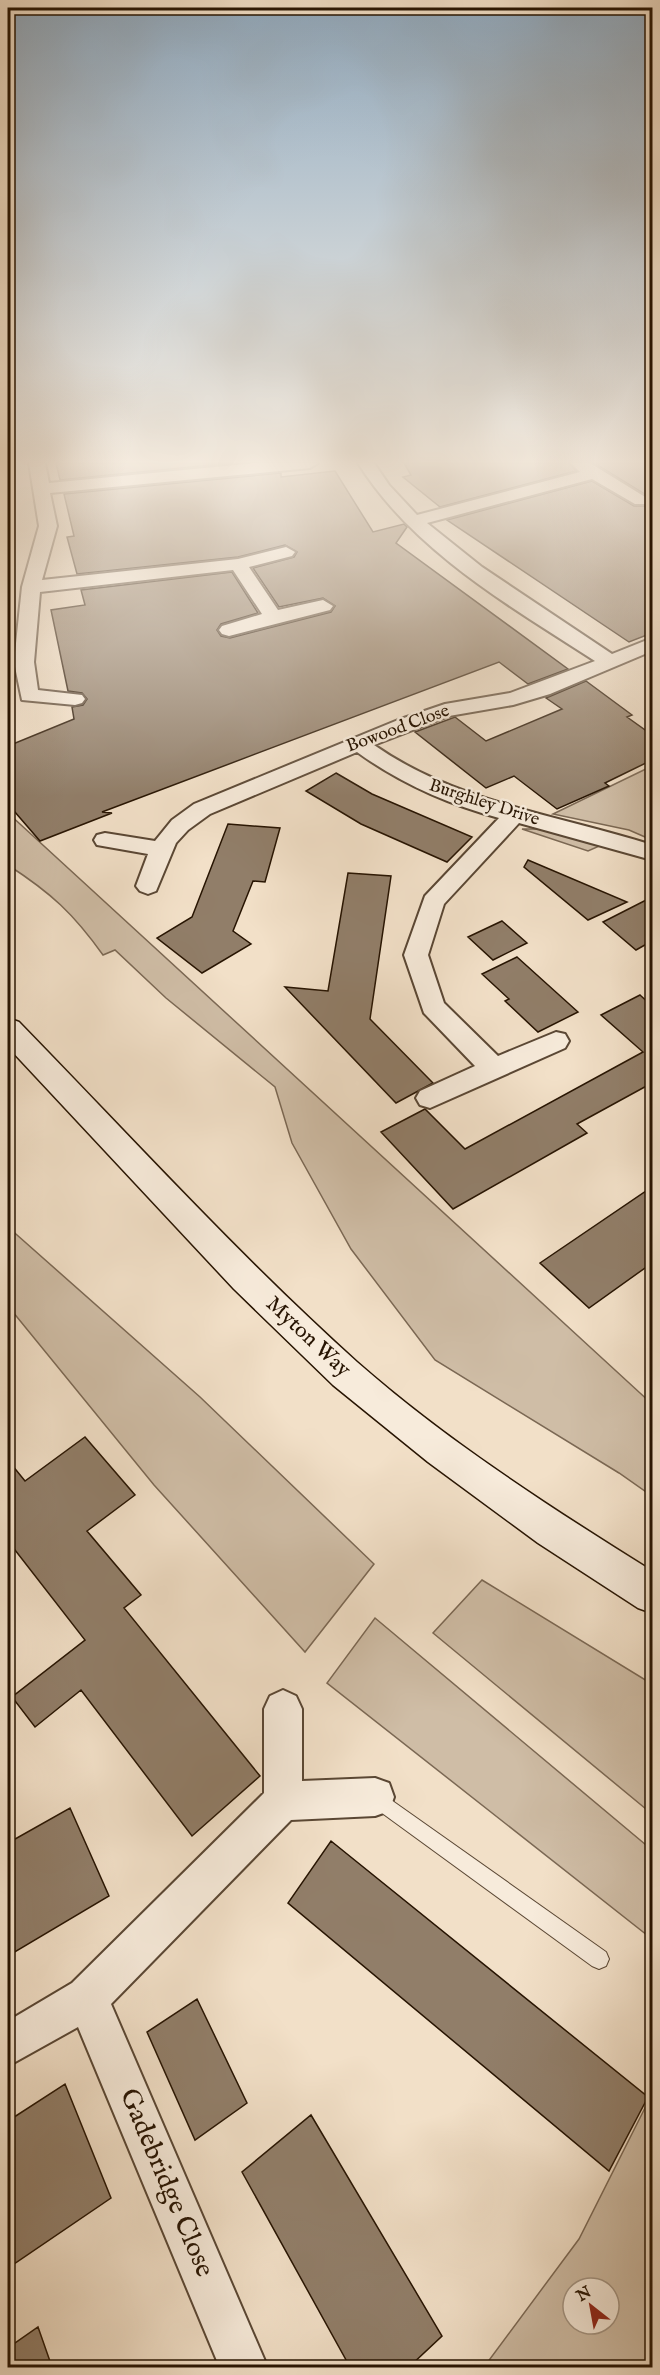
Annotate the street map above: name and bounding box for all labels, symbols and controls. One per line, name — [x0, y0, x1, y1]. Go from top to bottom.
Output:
street label: Bowood Close — [343, 700, 453, 758]
street label: Burghley Drive — [426, 774, 542, 832]
street label: Myton Way — [259, 1290, 357, 1384]
street label: Gadebridge Close — [111, 2084, 221, 2282]
north arrow — [561, 2276, 621, 2336]
text: N — [572, 2283, 596, 2308]

